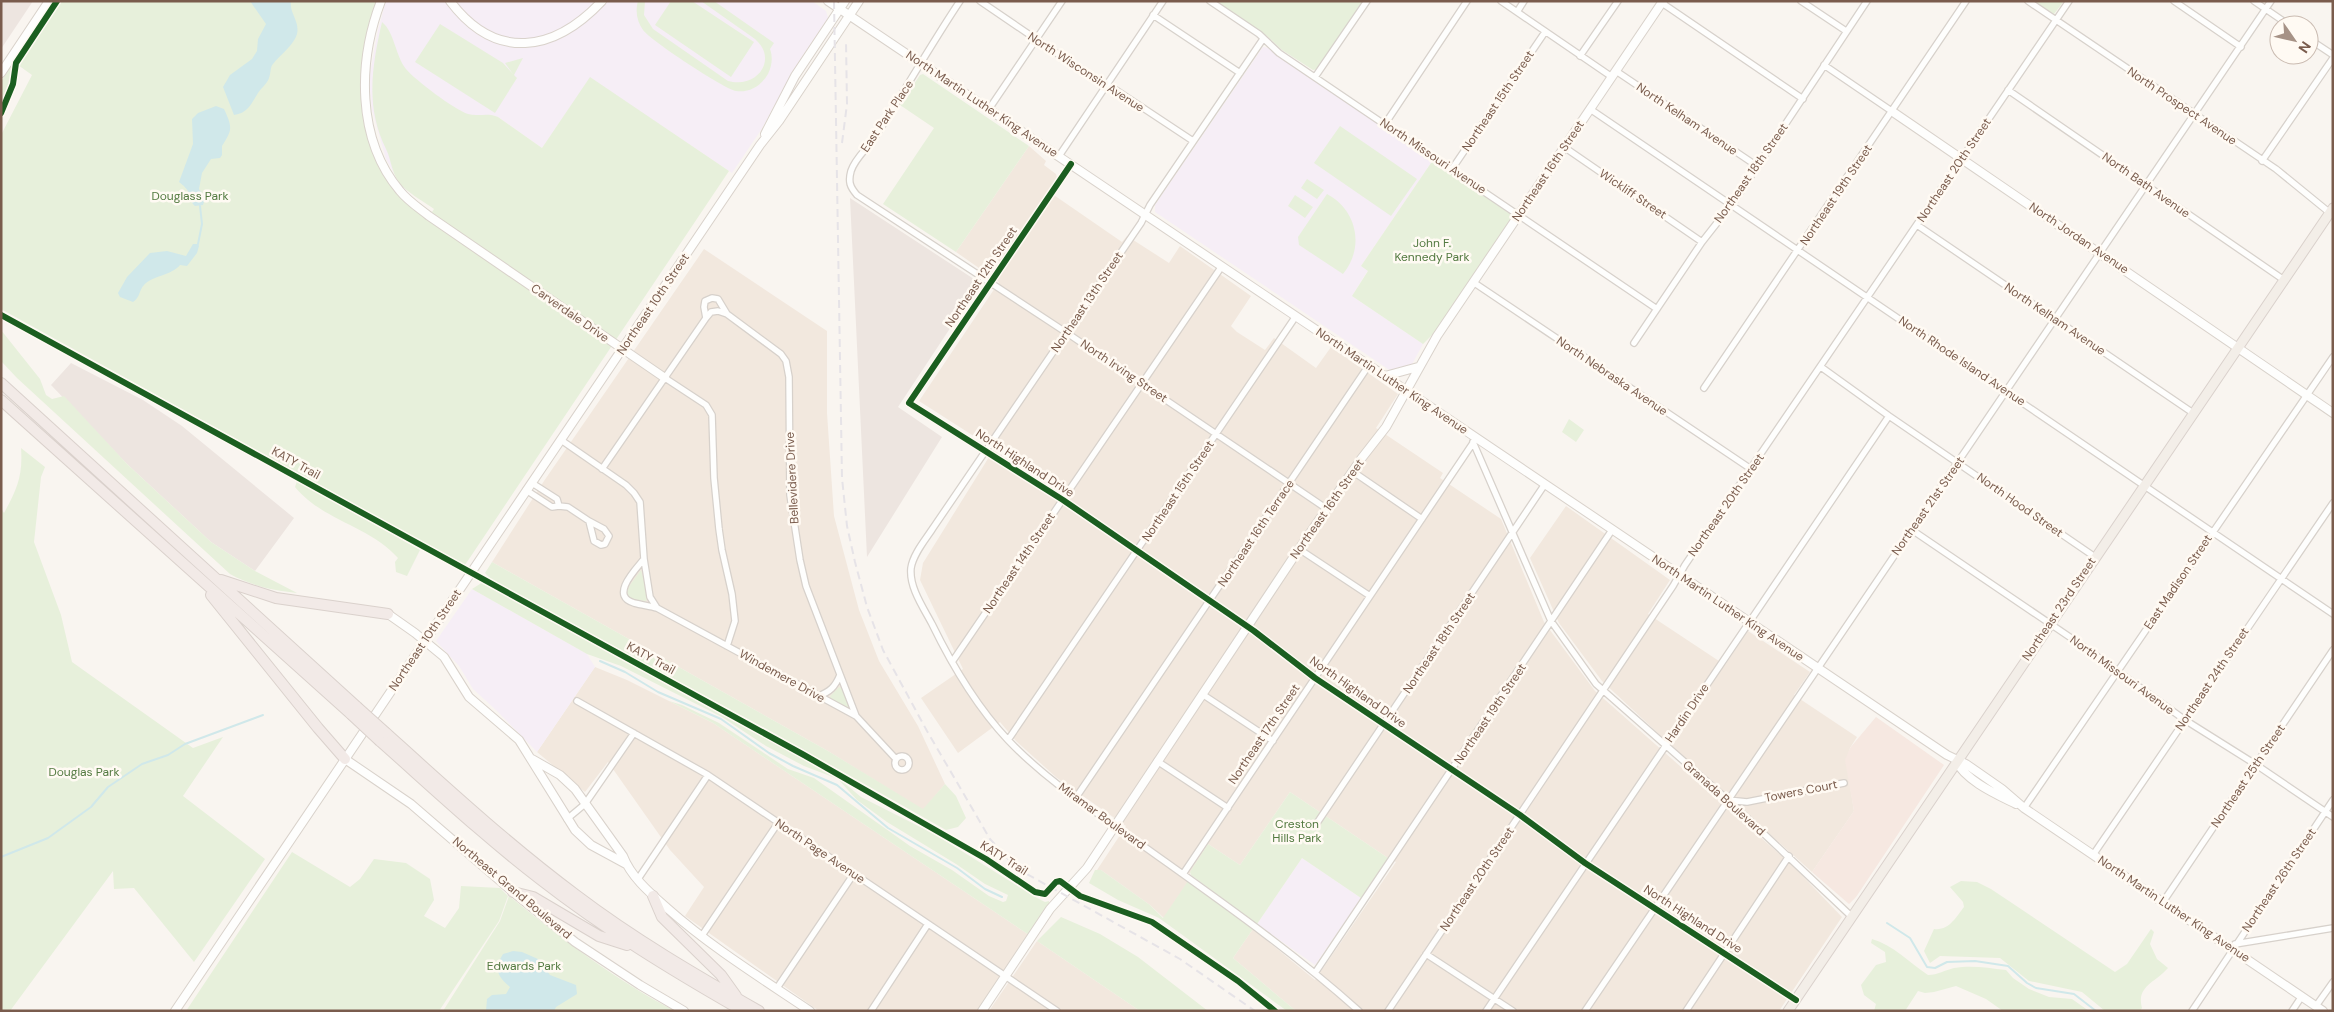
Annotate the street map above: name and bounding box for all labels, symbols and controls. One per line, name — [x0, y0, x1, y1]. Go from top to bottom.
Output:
north arrow — [2269, 15, 2319, 65]
street label: North Wisconsin Avenue — [1025, 28, 1147, 116]
text: N — [2294, 38, 2315, 57]
street label: North Martin Luther King Avenue — [903, 47, 1061, 161]
street label: Northeast 15th Street — [1458, 47, 1538, 155]
street label: North Prospect Avenue — [2124, 63, 2240, 149]
street label: East Park Place — [857, 77, 917, 155]
street label: North Kelham Avenue — [1633, 79, 1741, 159]
street label: North Missouri Avenue — [1377, 114, 1489, 198]
street label: Northeast 20th Street — [1913, 115, 1995, 225]
street label: Northeast 16th Street — [1508, 117, 1588, 225]
street label: Northeast 18th Street — [1711, 120, 1792, 226]
street label: Northeast 19th Street — [1796, 141, 1876, 249]
street label: North Bath Avenue — [2099, 149, 2193, 221]
street label: Wickliff Street — [1596, 165, 1670, 223]
park label: Douglass Park — [151, 188, 229, 204]
street label: North Jordan Avenue — [2026, 199, 2132, 277]
street label: Northeast 12th Street — [941, 223, 1021, 330]
park label: John F. Kennedy Park — [1394, 235, 1470, 265]
street label: Northeast 13th Street — [1047, 248, 1127, 355]
street label: Northeast 10th Street — [613, 250, 693, 358]
street label: North Kelham Avenue — [2001, 279, 2109, 359]
street label: Carverdale Drive — [528, 280, 612, 346]
street label: North Rhode Island Avenue — [1895, 312, 2029, 410]
street label: North Martin Luther King Avenue — [1313, 324, 1471, 438]
street label: North Nebraska Avenue — [1553, 333, 1671, 419]
street label: North Irving Street — [1077, 336, 1171, 406]
street label: North Highland Drive — [973, 425, 1078, 501]
street label: Bellevidere Drive — [782, 431, 802, 524]
street label: Northeast 15th Street — [1138, 437, 1218, 545]
street label: KATY Trail — [269, 443, 323, 483]
street label: Northeast 20th Street — [1684, 450, 1768, 560]
street label: Northeast 21st Street — [1888, 453, 1968, 558]
street label: Northeast 16th Street — [1286, 456, 1368, 562]
street label: North Hood Street — [1974, 469, 2067, 541]
street label: Northeast 16th Terrace — [1214, 476, 1298, 590]
street label: Northeast 14th Street — [979, 509, 1059, 617]
street label: East Madison Street — [2140, 531, 2216, 633]
street label: North Martin Luther King Avenue — [1649, 551, 1807, 665]
street label: Northeast 23rd Street — [2018, 554, 2100, 664]
street label: Northeast 10th Street — [385, 586, 465, 694]
street label: Northeast 18th Street — [1399, 589, 1479, 697]
street label: Northeast 24th Street — [2171, 624, 2253, 734]
street label: North Missouri Avenue — [2067, 632, 2177, 718]
street label: KATY Trail — [624, 638, 678, 678]
street label: Windemere Drive — [736, 646, 828, 706]
street label: North Highland Drive — [1307, 653, 1410, 731]
street label: Northeast 19th Street — [1450, 660, 1530, 768]
street label: Hardin Drive — [1661, 680, 1713, 746]
street label: Northeast 17th Street — [1225, 681, 1304, 787]
street label: Northeast 25th Street — [2207, 721, 2289, 831]
street label: Granada Boulevard — [1679, 757, 1769, 839]
park label: Douglas Park — [48, 764, 120, 780]
street label: Towers Court — [1763, 776, 1839, 806]
street label: Miramar Boulevard — [1055, 779, 1149, 853]
street label: North Page Avenue — [772, 815, 868, 887]
park label: Creston Hills Park — [1272, 816, 1322, 846]
street label: Northeast 20th Street — [1436, 824, 1518, 934]
street label: Northeast 26th Street — [2238, 825, 2320, 935]
street label: Northeast Grand Boulevard — [449, 833, 575, 943]
street label: KATY Trail — [977, 837, 1031, 879]
street label: North Martin Luther King Avenue — [2095, 852, 2253, 966]
street label: North Highland Drive — [1641, 881, 1746, 957]
park label: Edwards Park — [487, 958, 561, 974]

